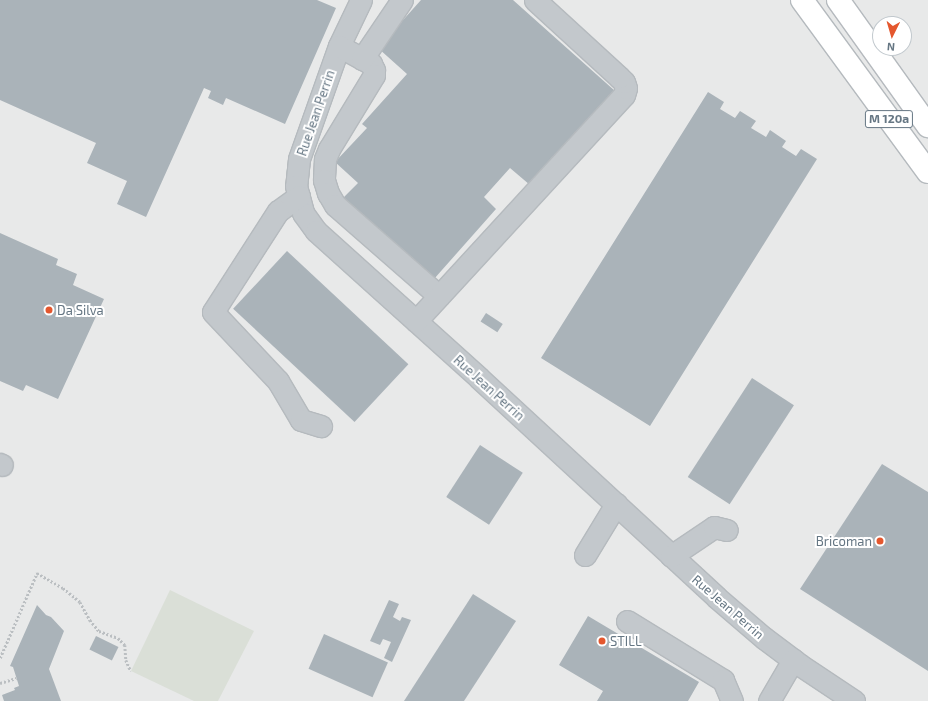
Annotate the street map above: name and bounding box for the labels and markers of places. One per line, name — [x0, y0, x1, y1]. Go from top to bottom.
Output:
place label: Da Silva — [57, 302, 104, 318]
marker: Da Silva — [44, 305, 54, 315]
place label: Bricoman — [816, 533, 872, 549]
marker: Bricoman — [875, 536, 885, 546]
place label: STILL — [610, 633, 642, 649]
marker: STILL — [597, 636, 607, 646]

